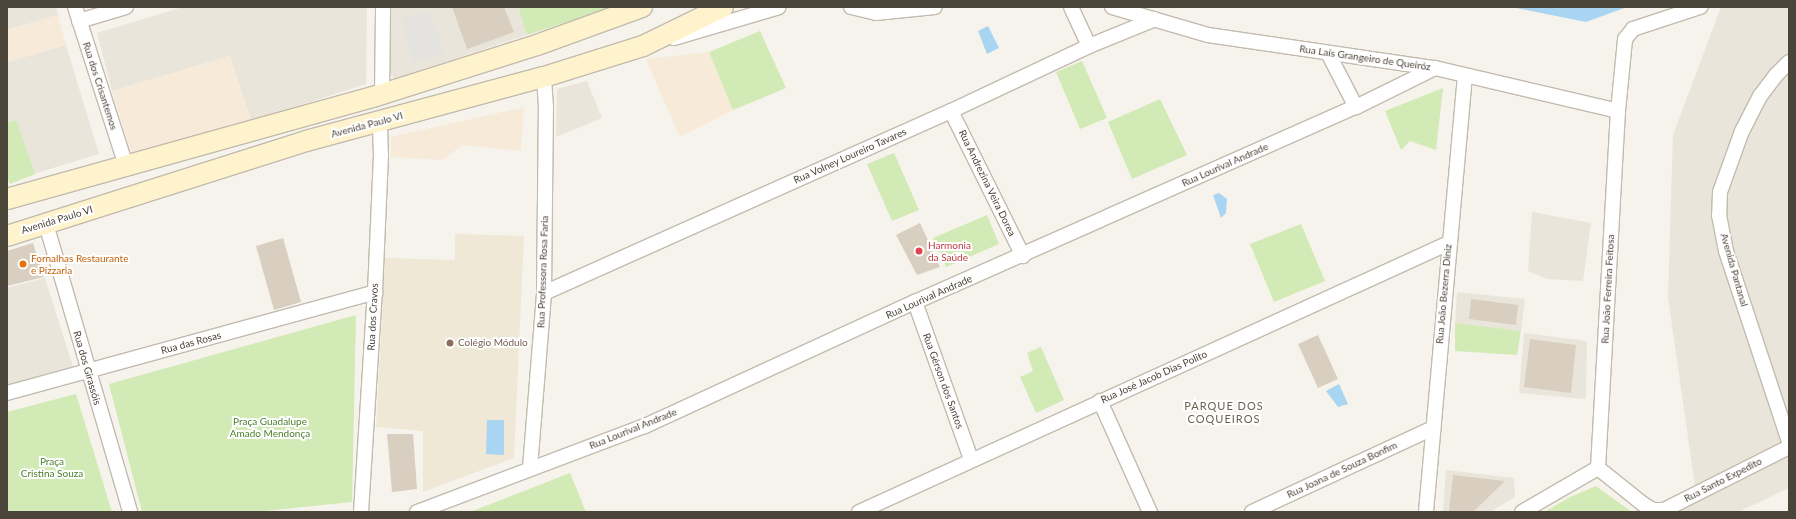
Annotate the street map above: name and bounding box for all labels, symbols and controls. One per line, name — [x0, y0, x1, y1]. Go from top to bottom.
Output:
street label: Rua dos Crisantemos — [80, 40, 120, 132]
street label: Rua Laís Grangeiro de Queiróz — [1299, 43, 1431, 73]
street label: Avenida Paulo VI — [330, 110, 404, 140]
street label: Rua Volney Loureiro Tavares — [791, 125, 909, 187]
street label: Rua Andrezina Veira Dorea — [956, 128, 1018, 238]
street label: Rua Lourival Andrade — [1180, 141, 1270, 189]
street label: Avenida Paulo VI — [20, 203, 94, 237]
street label: Rua Professora Rosa Faria — [535, 216, 551, 328]
street label: Avenida Pantanal — [1718, 232, 1750, 308]
street label: Rua João Ferreira Feitosa — [1599, 234, 1617, 344]
place label: Harmonia da Saúde — [928, 239, 971, 262]
street label: Rua João Bezerra Diniz — [1434, 243, 1454, 345]
marker: Harmonia da Saúde — [913, 245, 925, 257]
place label: Fornalhas Restaurante e Pizzaria — [31, 252, 128, 276]
marker: Fornalhas Restaurante e Pizzaria — [18, 259, 28, 269]
street label: Rua Lourival Andrade — [884, 273, 974, 321]
street label: Rua dos Cravos — [365, 283, 381, 351]
street label: Rua das Rosas — [160, 329, 222, 357]
street label: Rua dos Girassóis — [71, 330, 103, 406]
street label: Rua Gérson dos Santos — [920, 331, 966, 431]
place label: Colégio Módulo — [458, 337, 528, 349]
marker: Colégio Módulo — [445, 338, 455, 348]
street label: Rua José Jacob Dias Polito — [1099, 348, 1209, 406]
district label: PARQUE DOS COQUEIROS — [1184, 400, 1264, 426]
street label: Rua Lourival Andrade — [587, 406, 679, 452]
park label: Praça Guadalupe Amado Mendonça — [230, 415, 310, 438]
street label: Rua Joana de Souza Bonfim — [1285, 439, 1399, 501]
park label: Praça Cristina Souza — [21, 455, 83, 478]
street label: Rua Santo Expedito — [1682, 455, 1764, 505]

